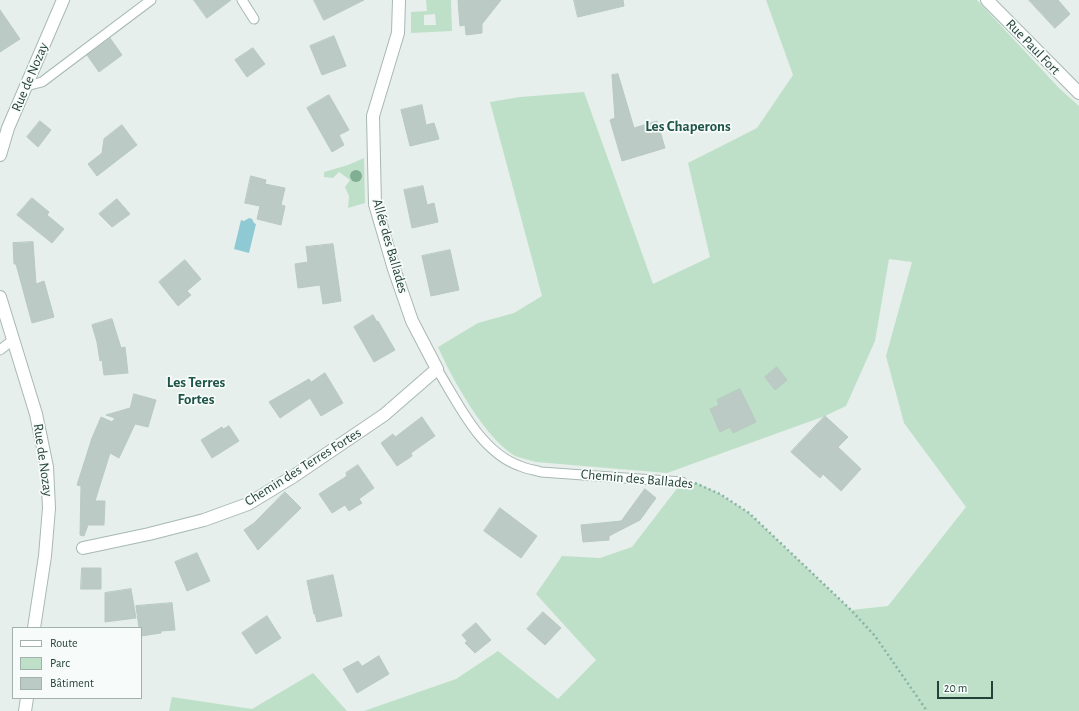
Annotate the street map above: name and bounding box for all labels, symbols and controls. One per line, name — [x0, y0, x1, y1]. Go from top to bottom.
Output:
street label: Rue Paul Fort — [1002, 16, 1064, 78]
street label: Rue de Nozay — [8, 40, 52, 114]
district label: Les Chaperons — [645, 117, 731, 135]
street label: Allée des Ballades — [368, 197, 412, 295]
district label: Les Terres Fortes — [167, 373, 225, 408]
street label: Rue de Nozay — [30, 422, 56, 498]
street label: Chemin des Terres Fortes — [242, 424, 364, 510]
street label: Chemin des Ballades — [580, 466, 694, 492]
legend — [12, 627, 142, 699]
text: Route — [50, 637, 77, 649]
text: Parc — [50, 657, 70, 669]
scale bar — [939, 673, 995, 699]
text: Bâtiment — [50, 677, 94, 689]
text: 20 m — [944, 682, 967, 694]

